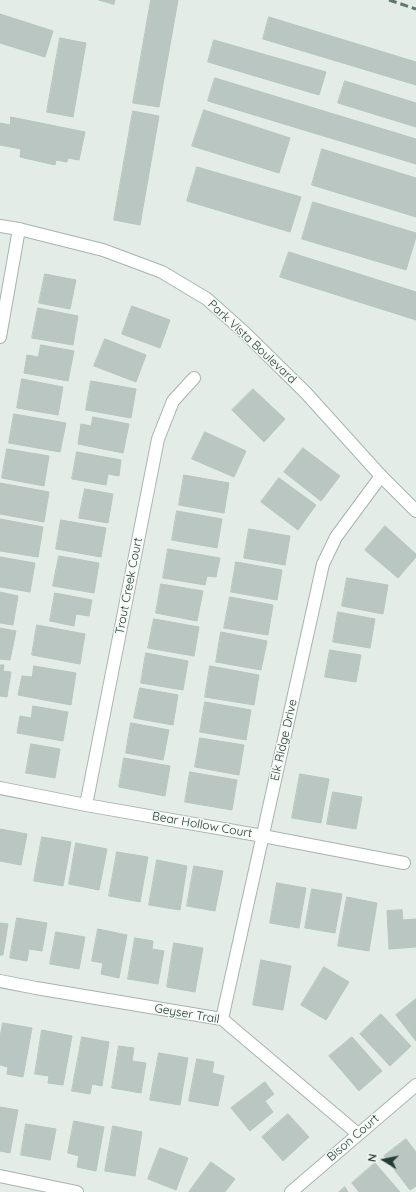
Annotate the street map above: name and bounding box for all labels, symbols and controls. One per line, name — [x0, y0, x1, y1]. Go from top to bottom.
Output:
street label: Park Vista Boulevard — [205, 297, 299, 387]
street label: Trout Creek Court — [113, 536, 145, 636]
street label: Elk Ridge Drive — [268, 698, 300, 782]
street label: Bear Hollow Court — [151, 809, 253, 841]
street label: Geyser Trail — [153, 1001, 221, 1027]
street label: Bison Court — [324, 1112, 382, 1164]
north arrow — [364, 1140, 404, 1180]
text: N — [365, 1153, 380, 1163]

